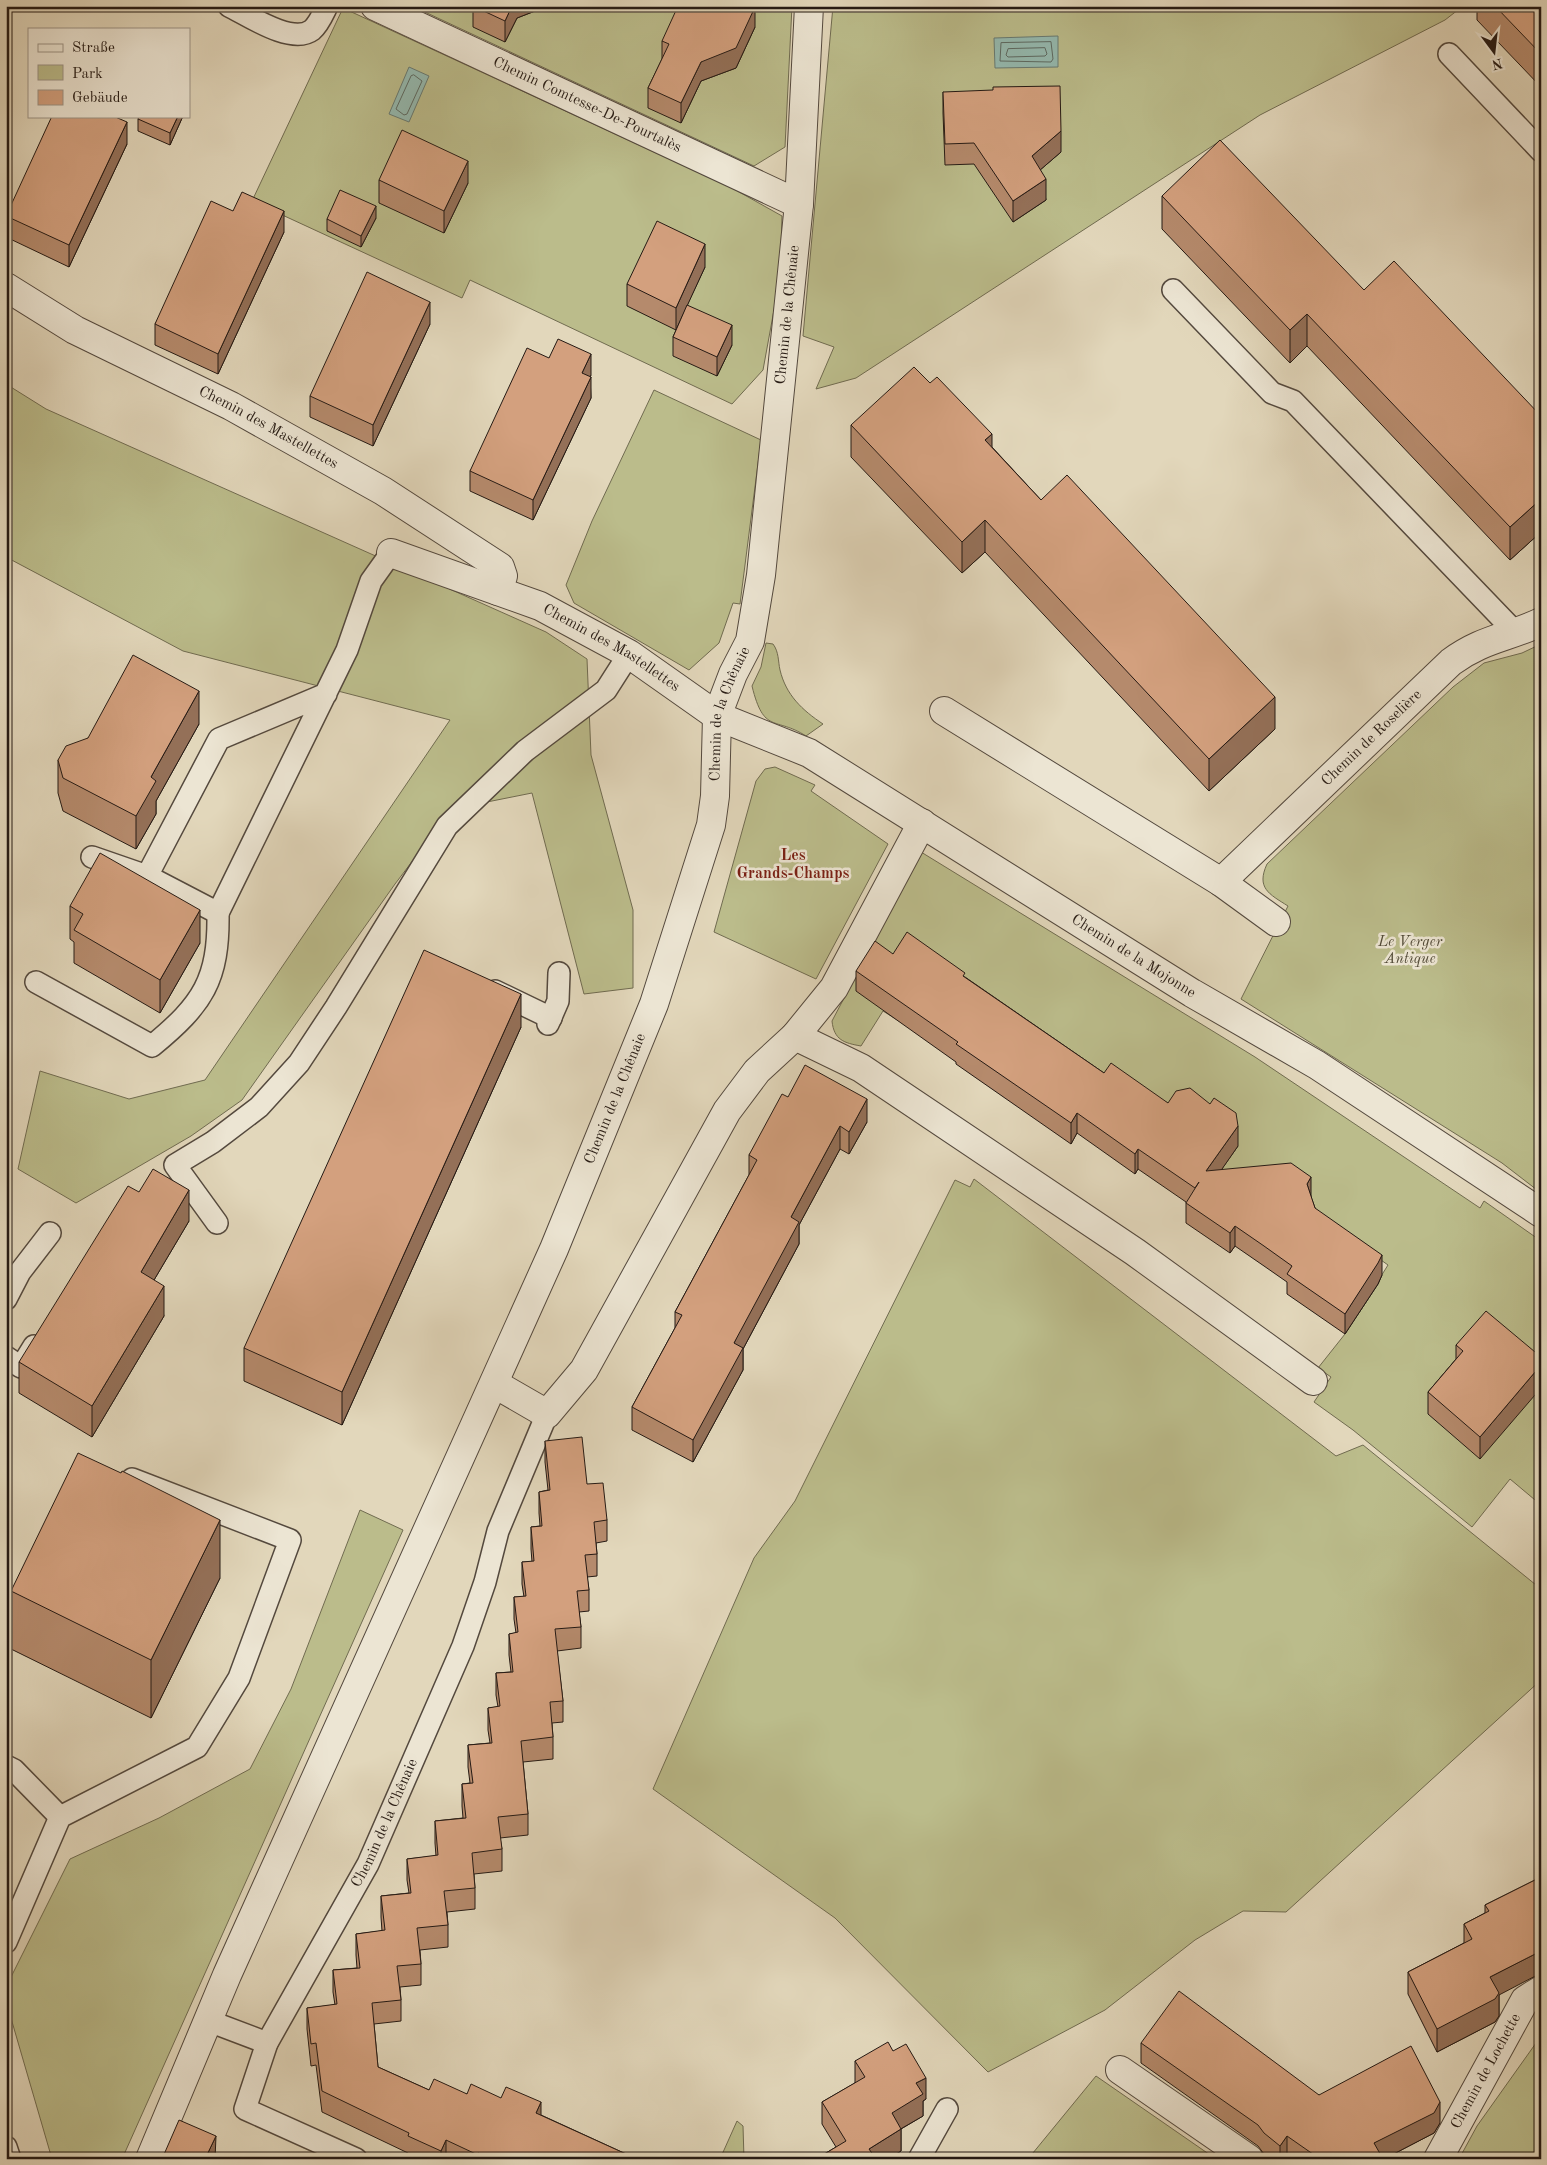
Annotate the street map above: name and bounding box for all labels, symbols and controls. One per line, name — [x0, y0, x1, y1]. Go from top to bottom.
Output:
legend — [28, 28, 190, 118]
north arrow — [1470, 28, 1520, 78]
text: Straße — [72, 41, 115, 56]
street label: Chemin Comtesse-De-Pourtalès — [491, 55, 683, 155]
text: N — [1490, 55, 1504, 72]
text: Park — [72, 67, 103, 82]
text: Gebäude — [72, 91, 128, 106]
street label: Chemin de la Chênaie — [773, 244, 802, 385]
street label: Chemin des Mastellettes — [196, 384, 341, 472]
street label: Chemin des Mastellettes — [540, 602, 682, 695]
street label: Chemin de la Chênaie — [708, 644, 753, 782]
street label: Chemin de Roselière — [1319, 687, 1425, 789]
district label: Les Grands-Champs — [737, 848, 850, 882]
street label: Chemin de la Mojonne — [1069, 912, 1198, 1001]
park label: Le Verger Antique — [1377, 935, 1443, 967]
street label: Chemin de la Chênaie — [582, 1031, 649, 1166]
street label: Chemin de la Chênaie — [349, 1756, 420, 1890]
street label: Chemin de Lochette — [1448, 2011, 1524, 2131]

